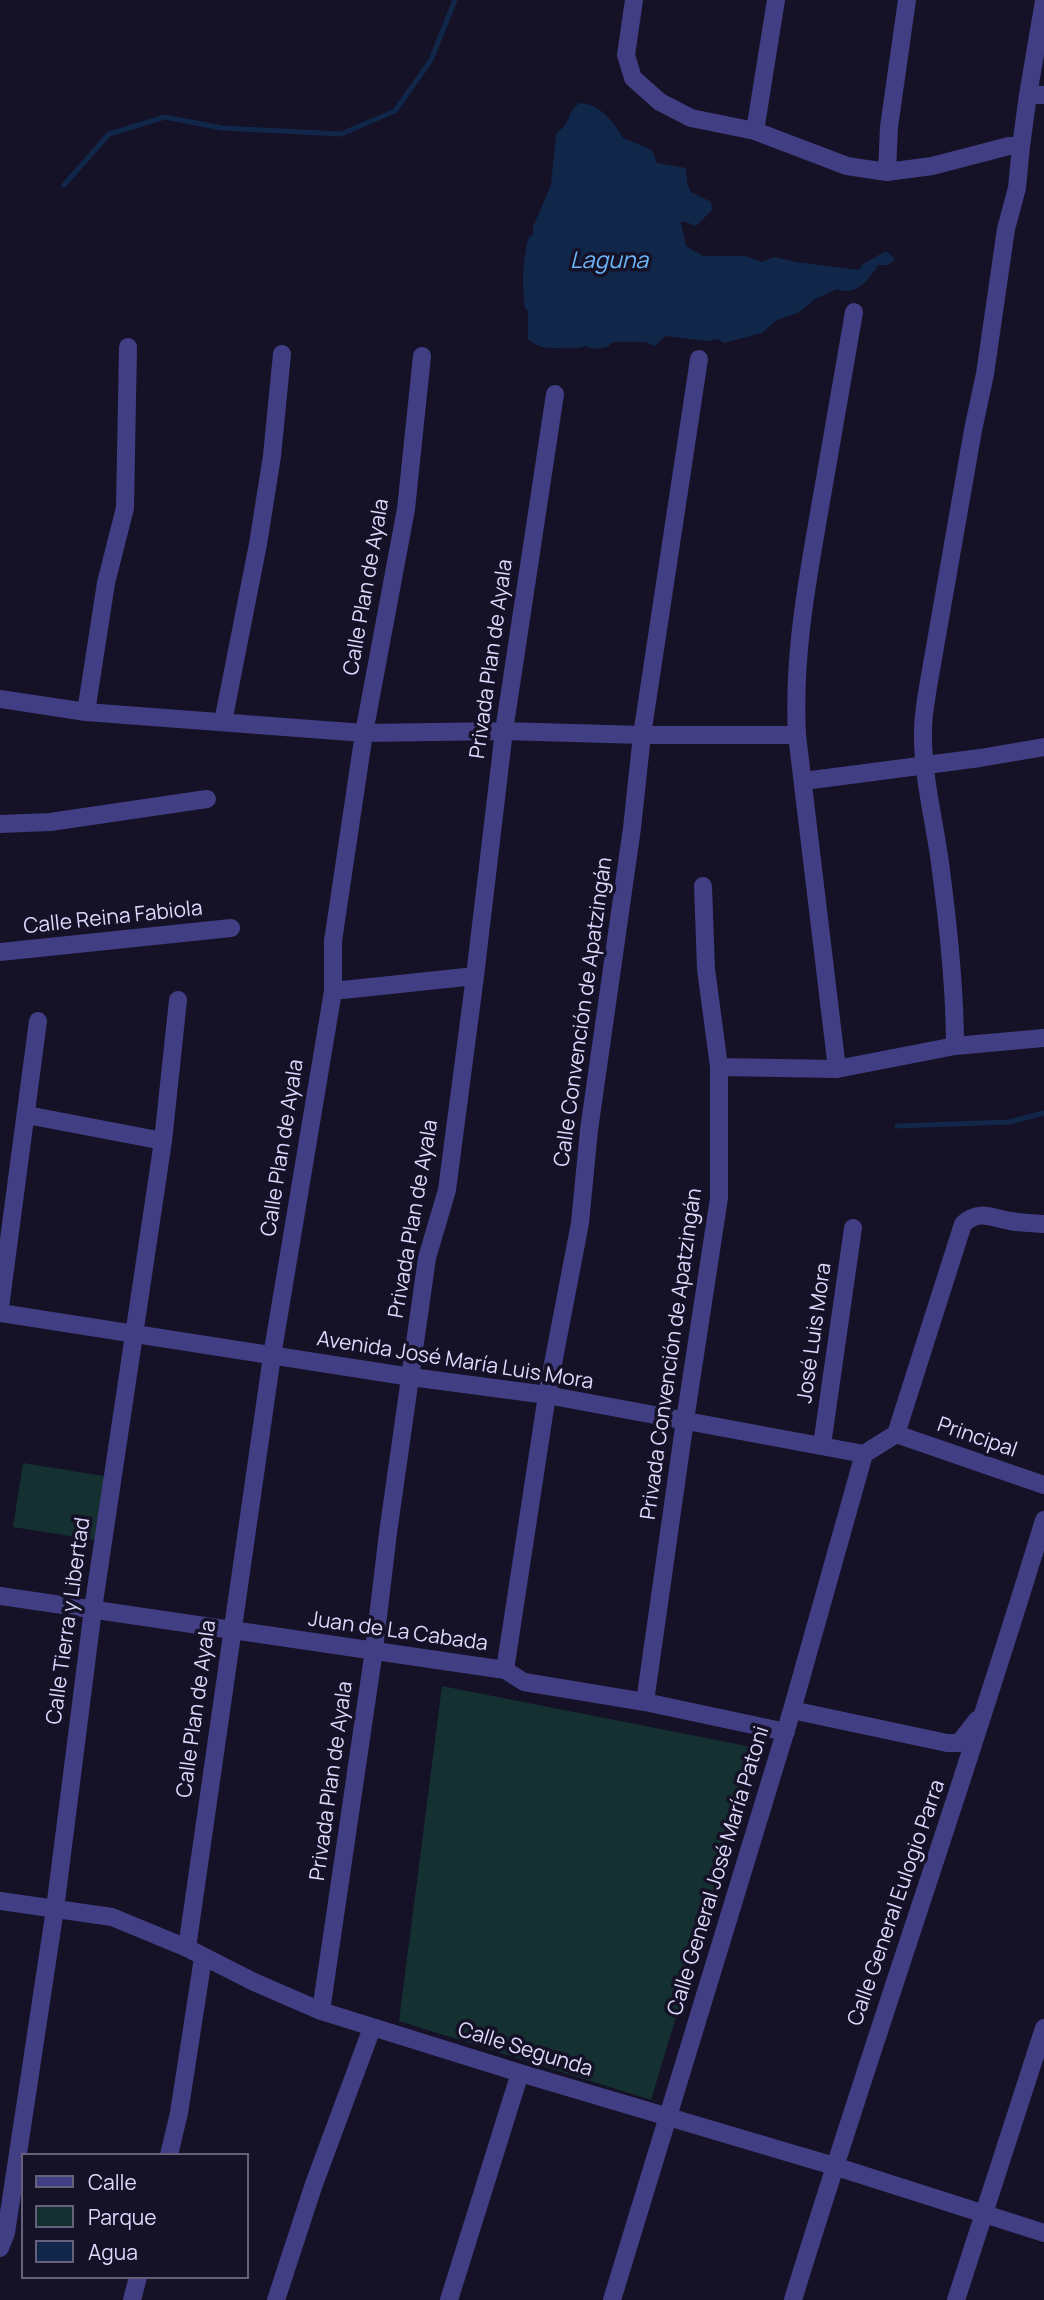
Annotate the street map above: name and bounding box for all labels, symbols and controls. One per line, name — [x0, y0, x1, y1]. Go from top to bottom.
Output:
water label: Laguna — [570, 248, 648, 276]
street label: Calle Plan de Ayala — [339, 497, 395, 677]
street label: Privada Plan de Ayala — [466, 558, 518, 760]
street label: Calle Convención de Apatzingán — [550, 855, 618, 1169]
street label: Calle Reina Fabiola — [22, 896, 204, 940]
street label: Calle Plan de Ayala — [257, 1058, 309, 1238]
street label: Privada Plan de Ayala — [384, 1118, 444, 1320]
street label: Privada Convención de Apatzingán — [636, 1186, 708, 1522]
street label: José Luis Mora — [793, 1261, 837, 1405]
street label: Avenida José María Luis Mora — [315, 1327, 595, 1395]
street label: Principal — [934, 1413, 1020, 1463]
street label: Calle Tierra y Libertad — [42, 1516, 96, 1726]
street label: Juan de La Cabada — [307, 1607, 489, 1657]
street label: Calle Plan de Ayala — [172, 1619, 222, 1799]
street label: Privada Plan de Ayala — [306, 1680, 358, 1882]
street label: Calle General José María Patoni — [663, 1723, 775, 2019]
street label: Calle General Eulogio Parra — [843, 1777, 951, 2029]
street label: Calle Segunda — [455, 2018, 595, 2082]
legend — [21, 2153, 248, 2279]
text: Calle — [88, 2168, 137, 2196]
text: Parque — [88, 2203, 157, 2231]
text: Agua — [88, 2238, 138, 2266]

